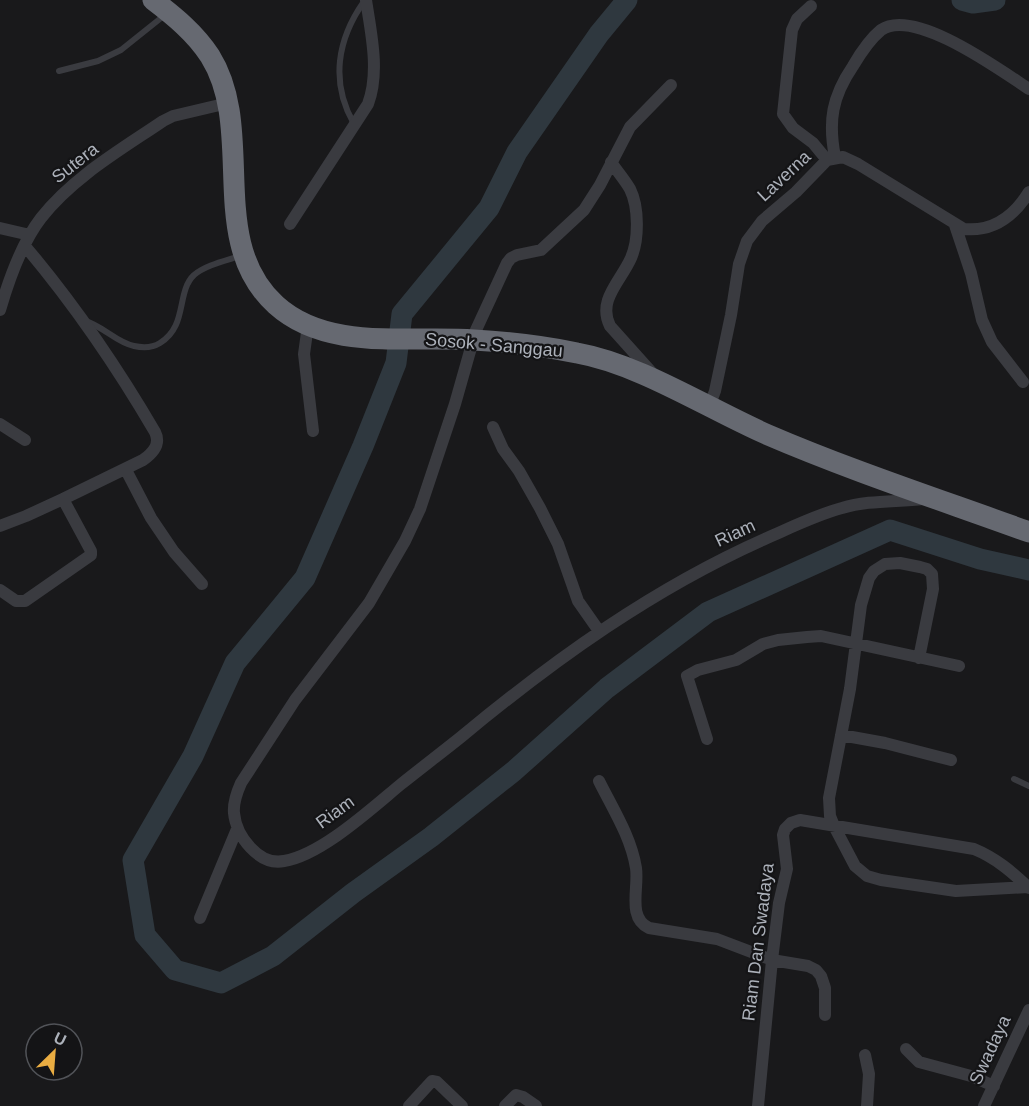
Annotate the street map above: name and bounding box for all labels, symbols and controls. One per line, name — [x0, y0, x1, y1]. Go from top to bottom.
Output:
street label: Sutera — [48, 138, 103, 187]
street label: Laverna — [753, 146, 815, 205]
street label: Sosok - Sanggau — [424, 329, 564, 361]
street label: Riam — [712, 515, 758, 551]
street label: Riam — [312, 792, 358, 832]
street label: Riam Dan Swadaya — [738, 861, 778, 1022]
street label: Swadaya — [965, 1011, 1015, 1088]
north arrow — [24, 1022, 84, 1082]
text: U — [51, 1029, 69, 1049]

